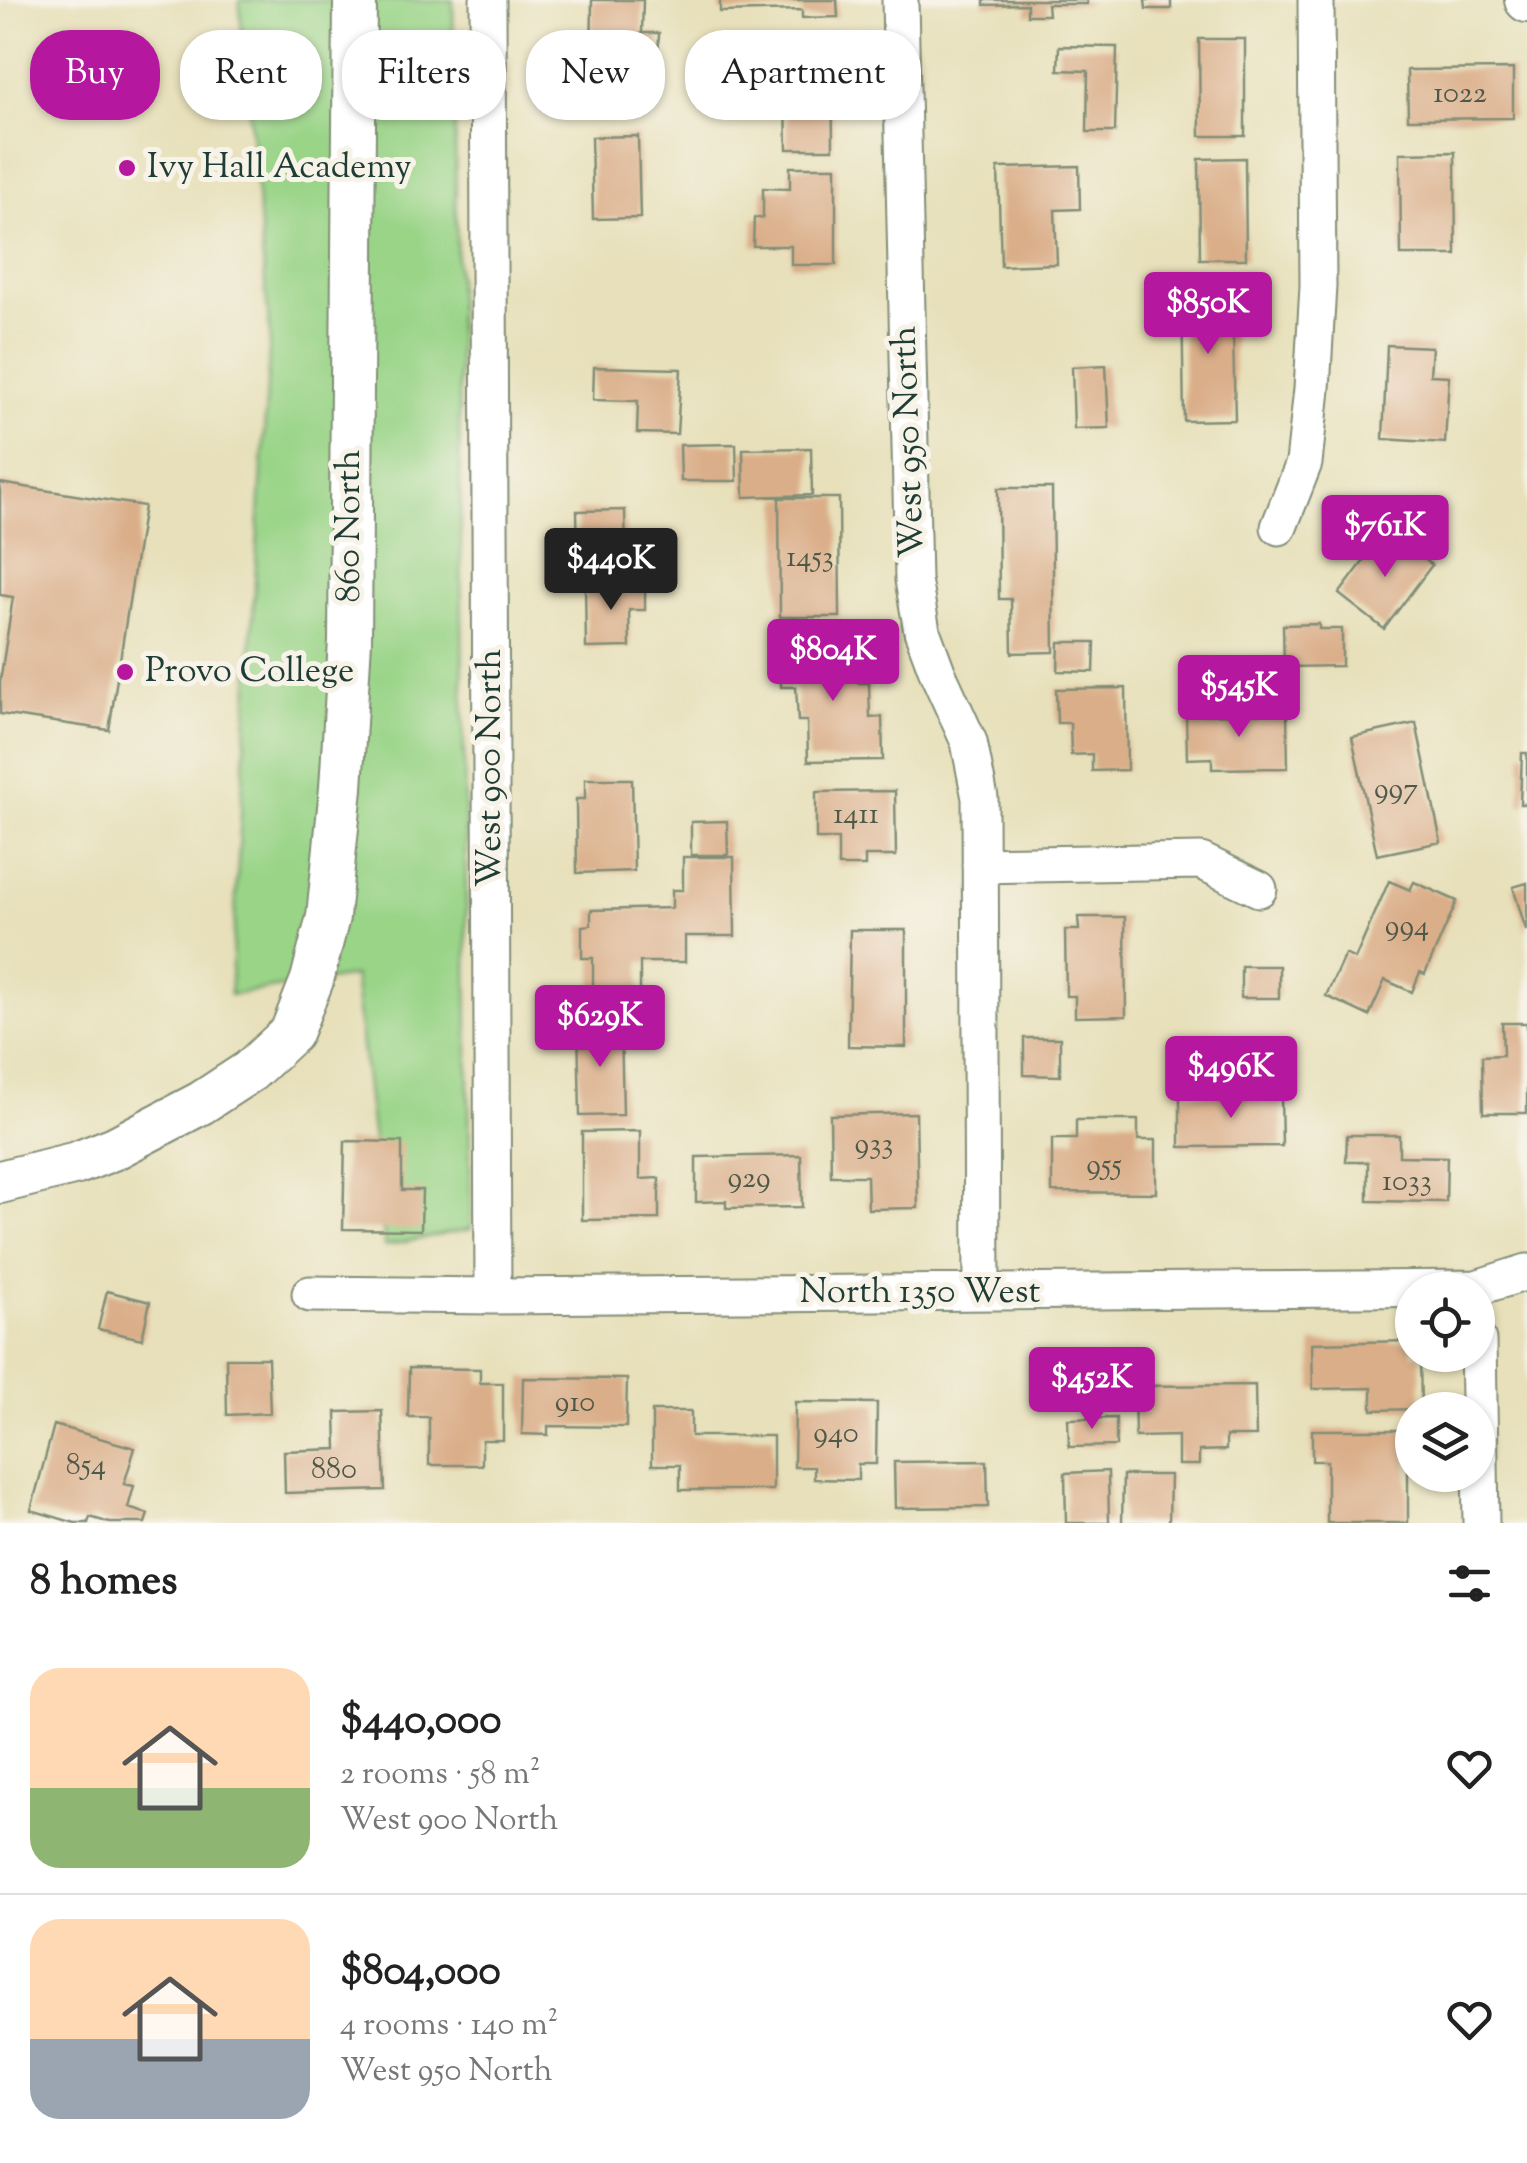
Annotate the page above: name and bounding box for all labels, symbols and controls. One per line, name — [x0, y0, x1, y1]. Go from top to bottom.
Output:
chip: Buy — [30, 30, 160, 120]
chip: Rent — [180, 30, 322, 120]
chip: Filters — [342, 30, 506, 120]
chip: New — [526, 30, 665, 120]
chip: Apartment — [685, 30, 921, 120]
house number: 1022 — [1433, 73, 1487, 116]
place label: Ivy Hall Academy — [147, 143, 412, 194]
marker: Ivy Hall Academy — [116, 157, 138, 179]
pin: $850K — [1138, 272, 1278, 357]
text: $850K — [1166, 281, 1250, 327]
street label: West 950 North — [880, 325, 940, 559]
street label: 860 North — [325, 449, 376, 603]
pin: $761K — [1315, 495, 1455, 580]
text: $761K — [1344, 504, 1426, 550]
pin: $440K — [541, 528, 681, 613]
text: $440K — [566, 537, 656, 583]
house number: 1453 — [786, 537, 834, 580]
pin: $804K — [763, 619, 903, 704]
text: $804K — [789, 628, 877, 674]
place label: Provo College — [145, 647, 354, 698]
street label: West 900 North — [466, 649, 517, 887]
pin: $545K — [1169, 655, 1309, 740]
marker: Provo College — [114, 661, 136, 683]
text: $545K — [1200, 664, 1278, 710]
house number: 997 — [1374, 769, 1418, 812]
house number: 1411 — [833, 794, 879, 837]
house number: 994 — [1385, 906, 1429, 949]
pin: $629K — [530, 985, 670, 1070]
text: $629K — [557, 994, 643, 1040]
pin: $496K — [1161, 1036, 1301, 1121]
text: $496K — [1187, 1045, 1275, 1091]
house number: 933 — [855, 1124, 893, 1167]
house number: 955 — [1086, 1145, 1122, 1188]
house number: 929 — [727, 1158, 771, 1201]
house number: 1033 — [1382, 1161, 1432, 1204]
street label: North 1350 West — [799, 1268, 1041, 1319]
map controls — [1395, 1272, 1495, 1492]
button: locate — [1395, 1272, 1495, 1372]
pin: $452K — [1022, 1347, 1162, 1432]
text: $452K — [1051, 1356, 1133, 1402]
house number: 910 — [555, 1382, 595, 1425]
button: layers — [1395, 1392, 1495, 1492]
house number: 940 — [813, 1413, 859, 1456]
house number: 854 — [66, 1445, 106, 1488]
house number: 880 — [311, 1449, 357, 1492]
text: 8 homes — [30, 1553, 178, 1613]
icon: filters — [1442, 1556, 1497, 1611]
text: $440,000 — [340, 1692, 501, 1752]
icon: home — [110, 1708, 230, 1828]
icon: heart — [1442, 1741, 1497, 1796]
text: 2 rooms · 58 m² — [340, 1752, 541, 1798]
text: West 900 North — [340, 1798, 558, 1844]
text: $804,000 — [340, 1943, 501, 2003]
icon: home — [110, 1959, 230, 2079]
icon: heart — [1442, 1992, 1497, 2047]
text: 4 rooms · 140 m² — [340, 2003, 558, 2049]
text: West 950 North — [340, 2049, 553, 2095]

